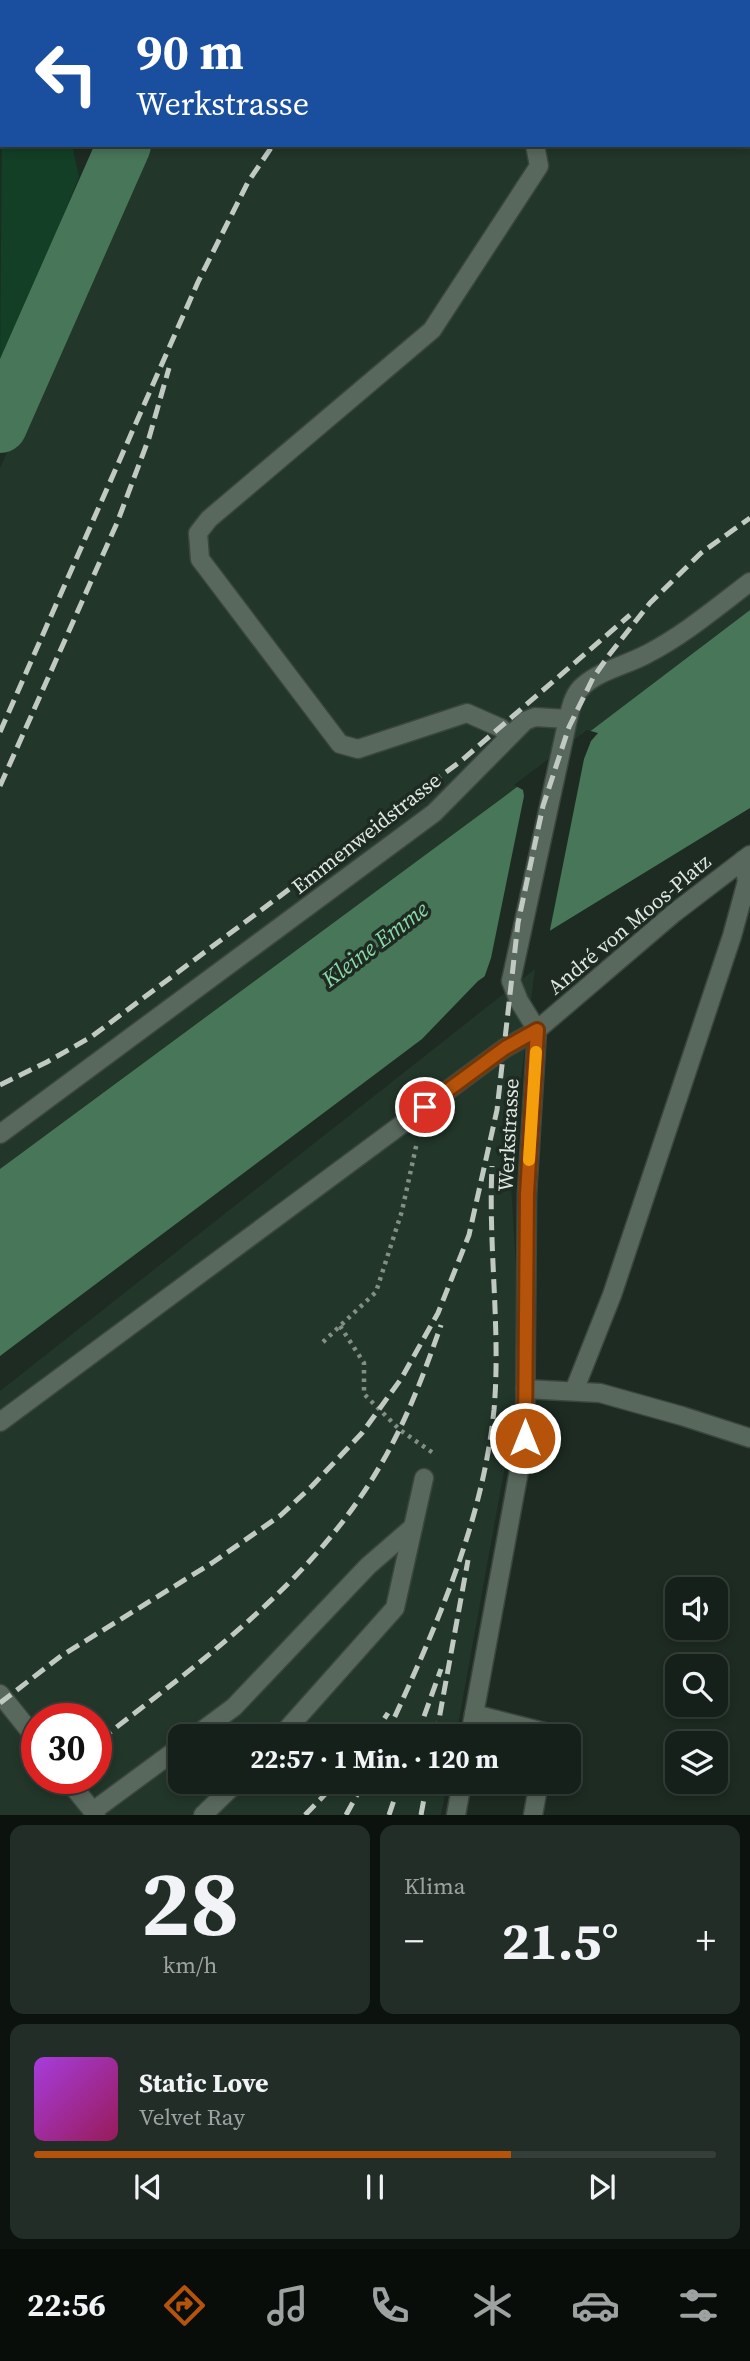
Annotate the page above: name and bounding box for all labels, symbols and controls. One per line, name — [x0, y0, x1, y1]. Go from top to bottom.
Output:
text: 90 m — [136, 18, 244, 85]
icon: left — [21, 28, 112, 119]
text: Werkstrasse — [136, 82, 309, 126]
street label: Emmenweidstrasse — [285, 766, 447, 900]
street label: André von Moos-Platz — [541, 847, 717, 1001]
water label: Kleine Emme — [314, 893, 435, 995]
pin — [395, 1077, 455, 1137]
street label: Werkstrasse — [491, 1078, 525, 1192]
icon: arrive — [406, 1088, 444, 1126]
position arrow — [488, 1401, 562, 1475]
map controls — [665, 1577, 728, 1794]
button: sound — [665, 1577, 728, 1640]
button: search — [665, 1654, 728, 1717]
speed limit sign: 30 — [21, 1703, 112, 1794]
button: layers — [665, 1731, 728, 1794]
text: 22:57 · 1 Min. · 120 m — [250, 1741, 499, 1777]
text: 28 — [141, 1841, 239, 1965]
text: Klima — [404, 1870, 465, 1902]
text: 21.5° — [501, 1905, 619, 1976]
text: − — [404, 1915, 424, 1967]
text: + — [696, 1915, 716, 1967]
text: km/h — [163, 1949, 217, 1981]
text: Static Love — [139, 2065, 268, 2101]
text: Velvet Ray — [139, 2101, 245, 2133]
icon: previous — [129, 2168, 167, 2206]
icon: pause — [356, 2168, 394, 2206]
icon: next — [583, 2168, 621, 2206]
icon: directions — [160, 2281, 209, 2330]
icon: music — [263, 2281, 312, 2330]
icon: phone — [365, 2281, 414, 2330]
icon: climate — [468, 2281, 517, 2330]
icon: car — [571, 2281, 620, 2330]
icon: filters — [674, 2281, 723, 2330]
text: 22:56 — [27, 2283, 106, 2327]

